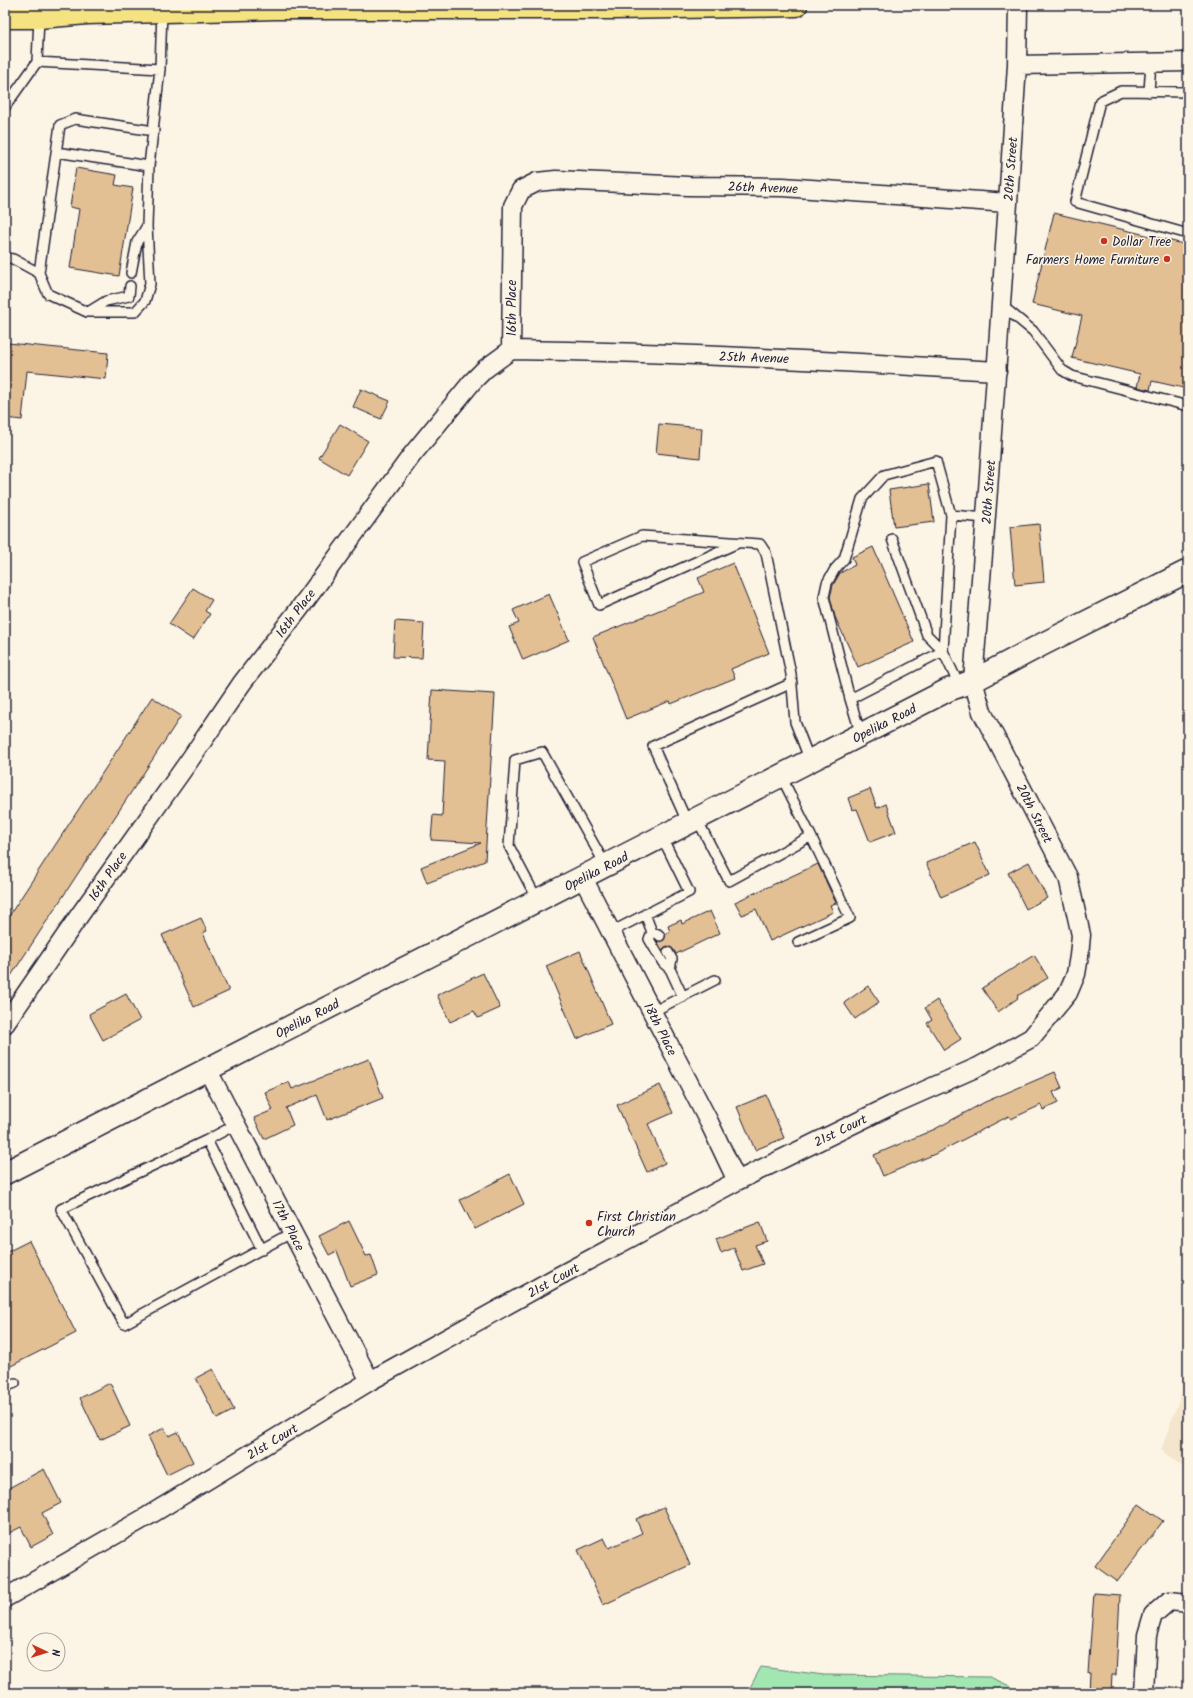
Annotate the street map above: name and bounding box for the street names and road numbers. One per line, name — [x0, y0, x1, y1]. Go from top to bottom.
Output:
street label: 20th Street — [999, 135, 1024, 202]
street label: 26th Avenue — [727, 177, 799, 200]
street label: 16th Place — [502, 280, 523, 336]
street label: 25th Avenue — [719, 347, 789, 370]
street label: 20th Street — [977, 458, 1002, 525]
street label: 16th Place — [271, 585, 322, 643]
street label: Opelika Road — [849, 699, 921, 750]
street label: 20th Street — [1010, 780, 1058, 848]
street label: Opelika Road — [561, 847, 633, 898]
street label: 16th Place — [83, 848, 133, 906]
street label: Opelika Road — [272, 994, 344, 1045]
street label: 18th Place — [637, 999, 682, 1060]
street label: 21st Court — [811, 1109, 872, 1153]
street label: 17th Place — [266, 1196, 310, 1255]
street label: 21st Court — [524, 1258, 584, 1304]
street label: 21st Court — [243, 1418, 303, 1466]

